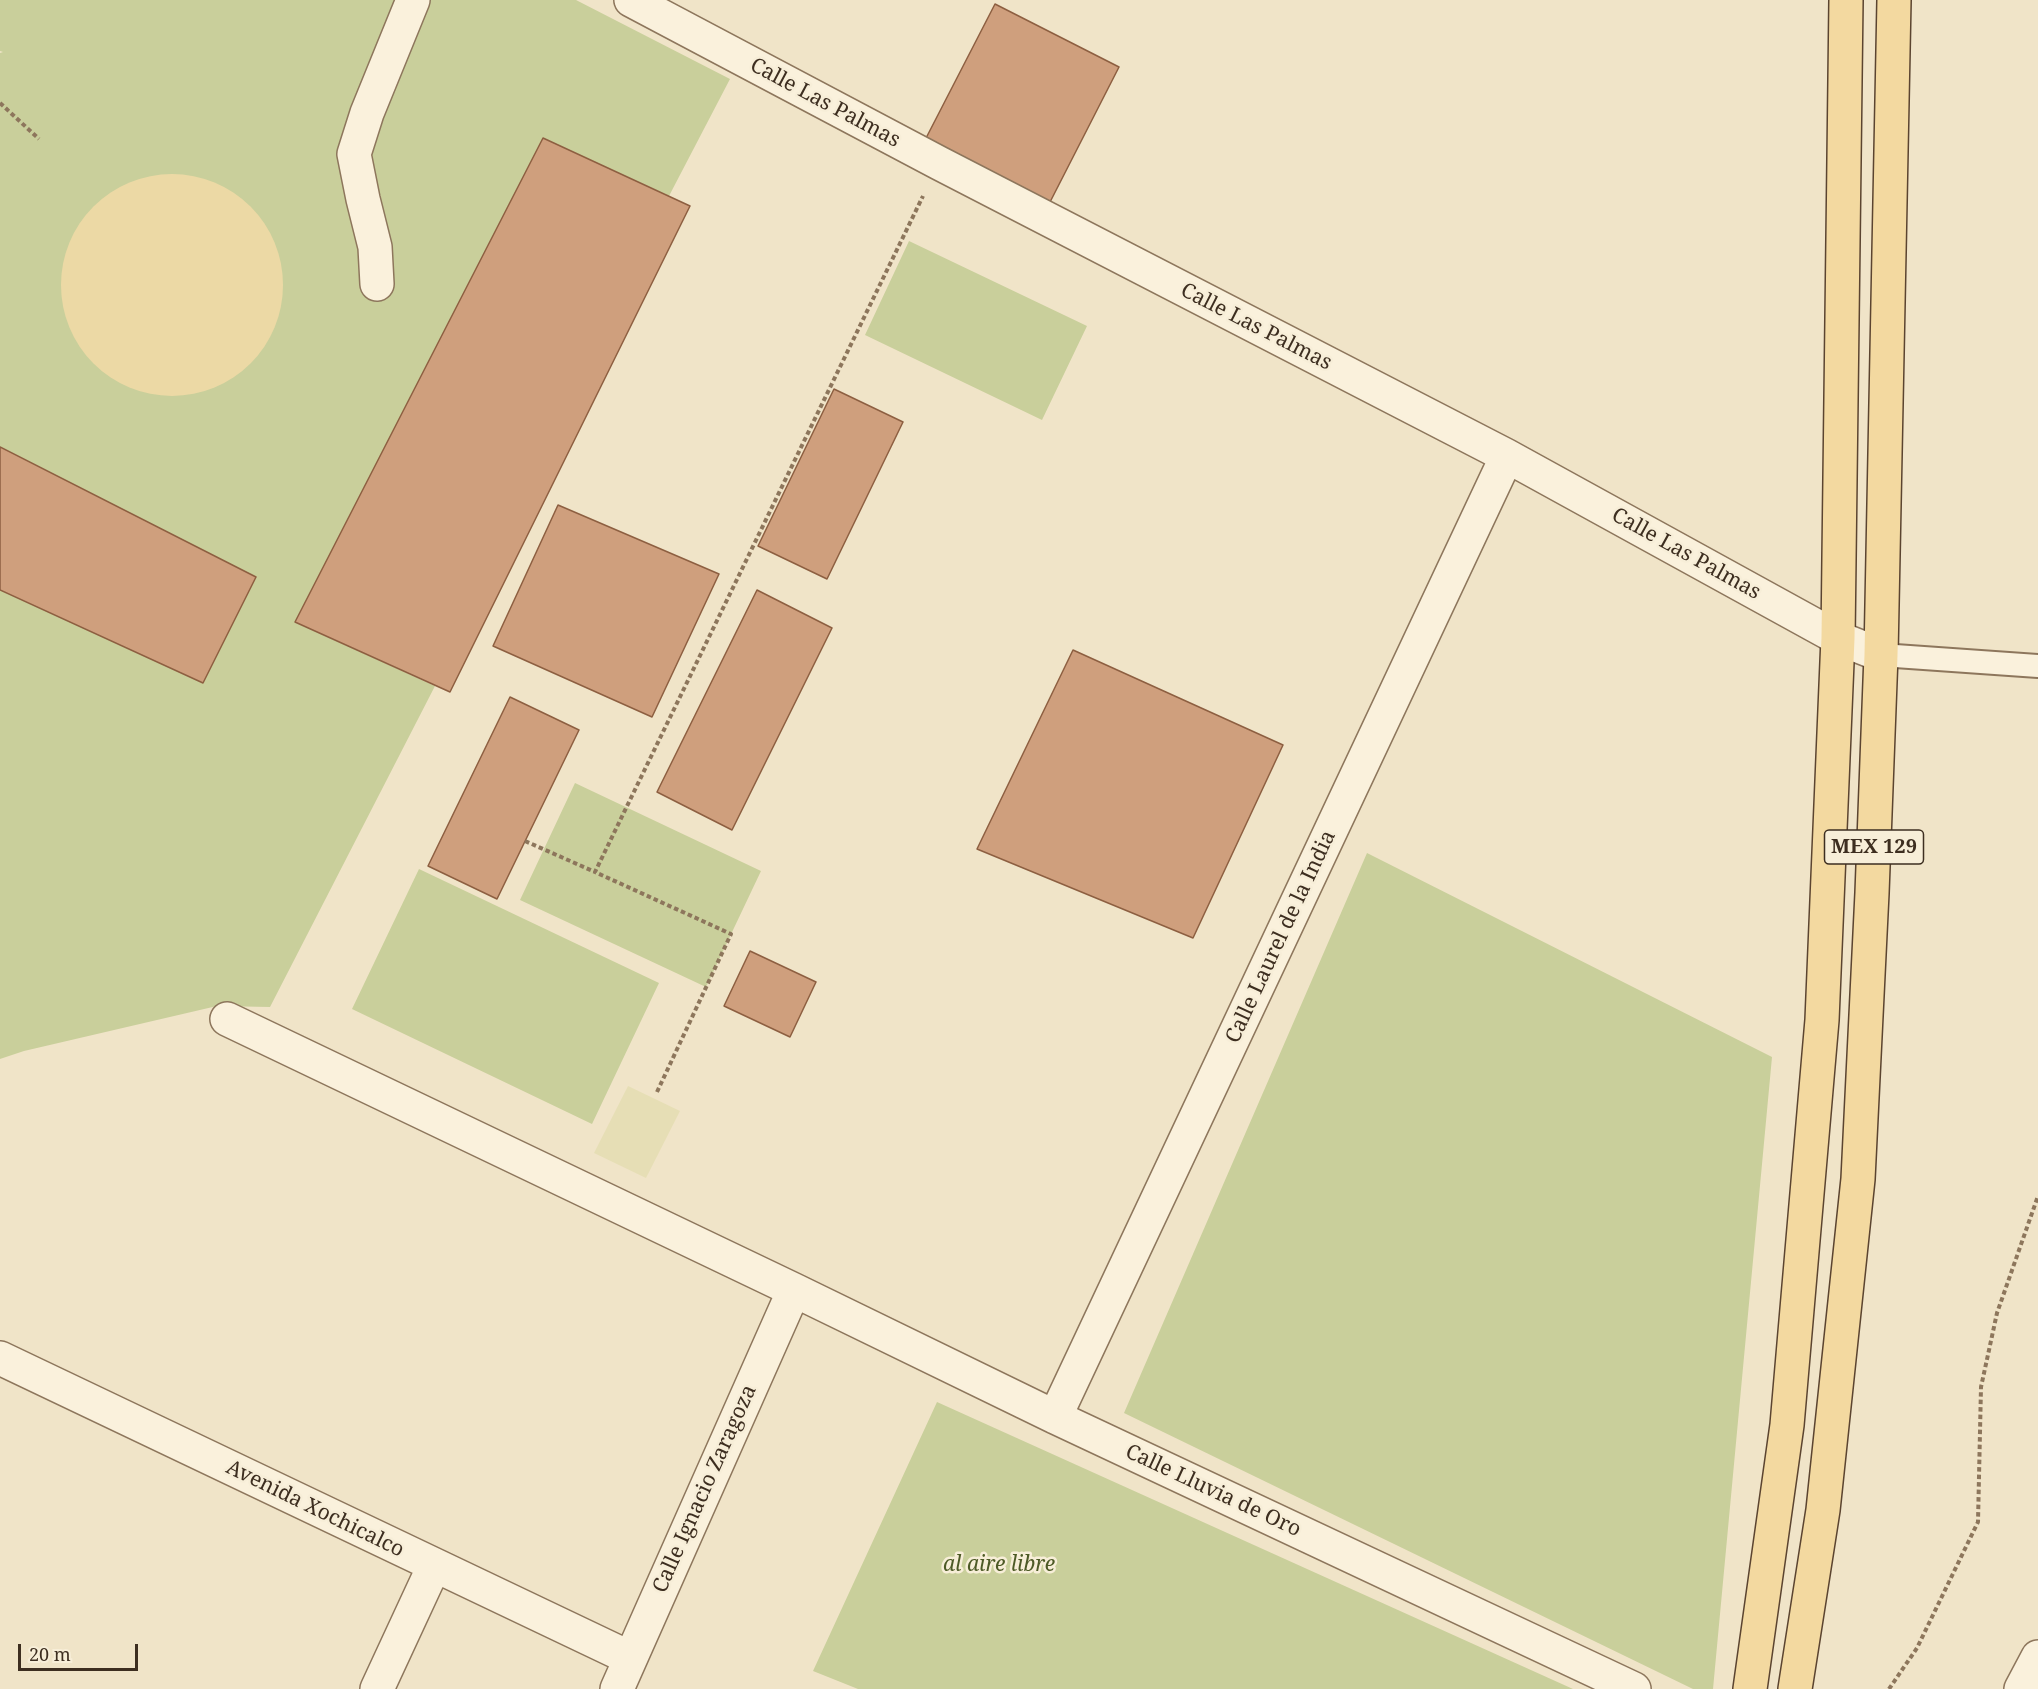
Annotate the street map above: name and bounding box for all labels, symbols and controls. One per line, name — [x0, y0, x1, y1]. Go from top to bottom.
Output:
street label: Calle Las Palmas — [746, 53, 904, 153]
street label: Calle Las Palmas — [1176, 278, 1336, 376]
street label: Calle Las Palmas — [1607, 503, 1765, 605]
street label: Calle Laurel de la India — [1221, 827, 1341, 1047]
road number: MEX 129 — [1824, 830, 1924, 864]
street label: Calle Ignacio Zaragoza — [648, 1381, 762, 1597]
street label: Calle Lluvia de Oro — [1121, 1439, 1305, 1543]
street label: Avenida Xochicalco — [222, 1455, 408, 1563]
park label: al aire libre — [943, 1552, 1055, 1578]
scale bar — [21, 1632, 141, 1670]
text: 20 m — [29, 1642, 71, 1666]

